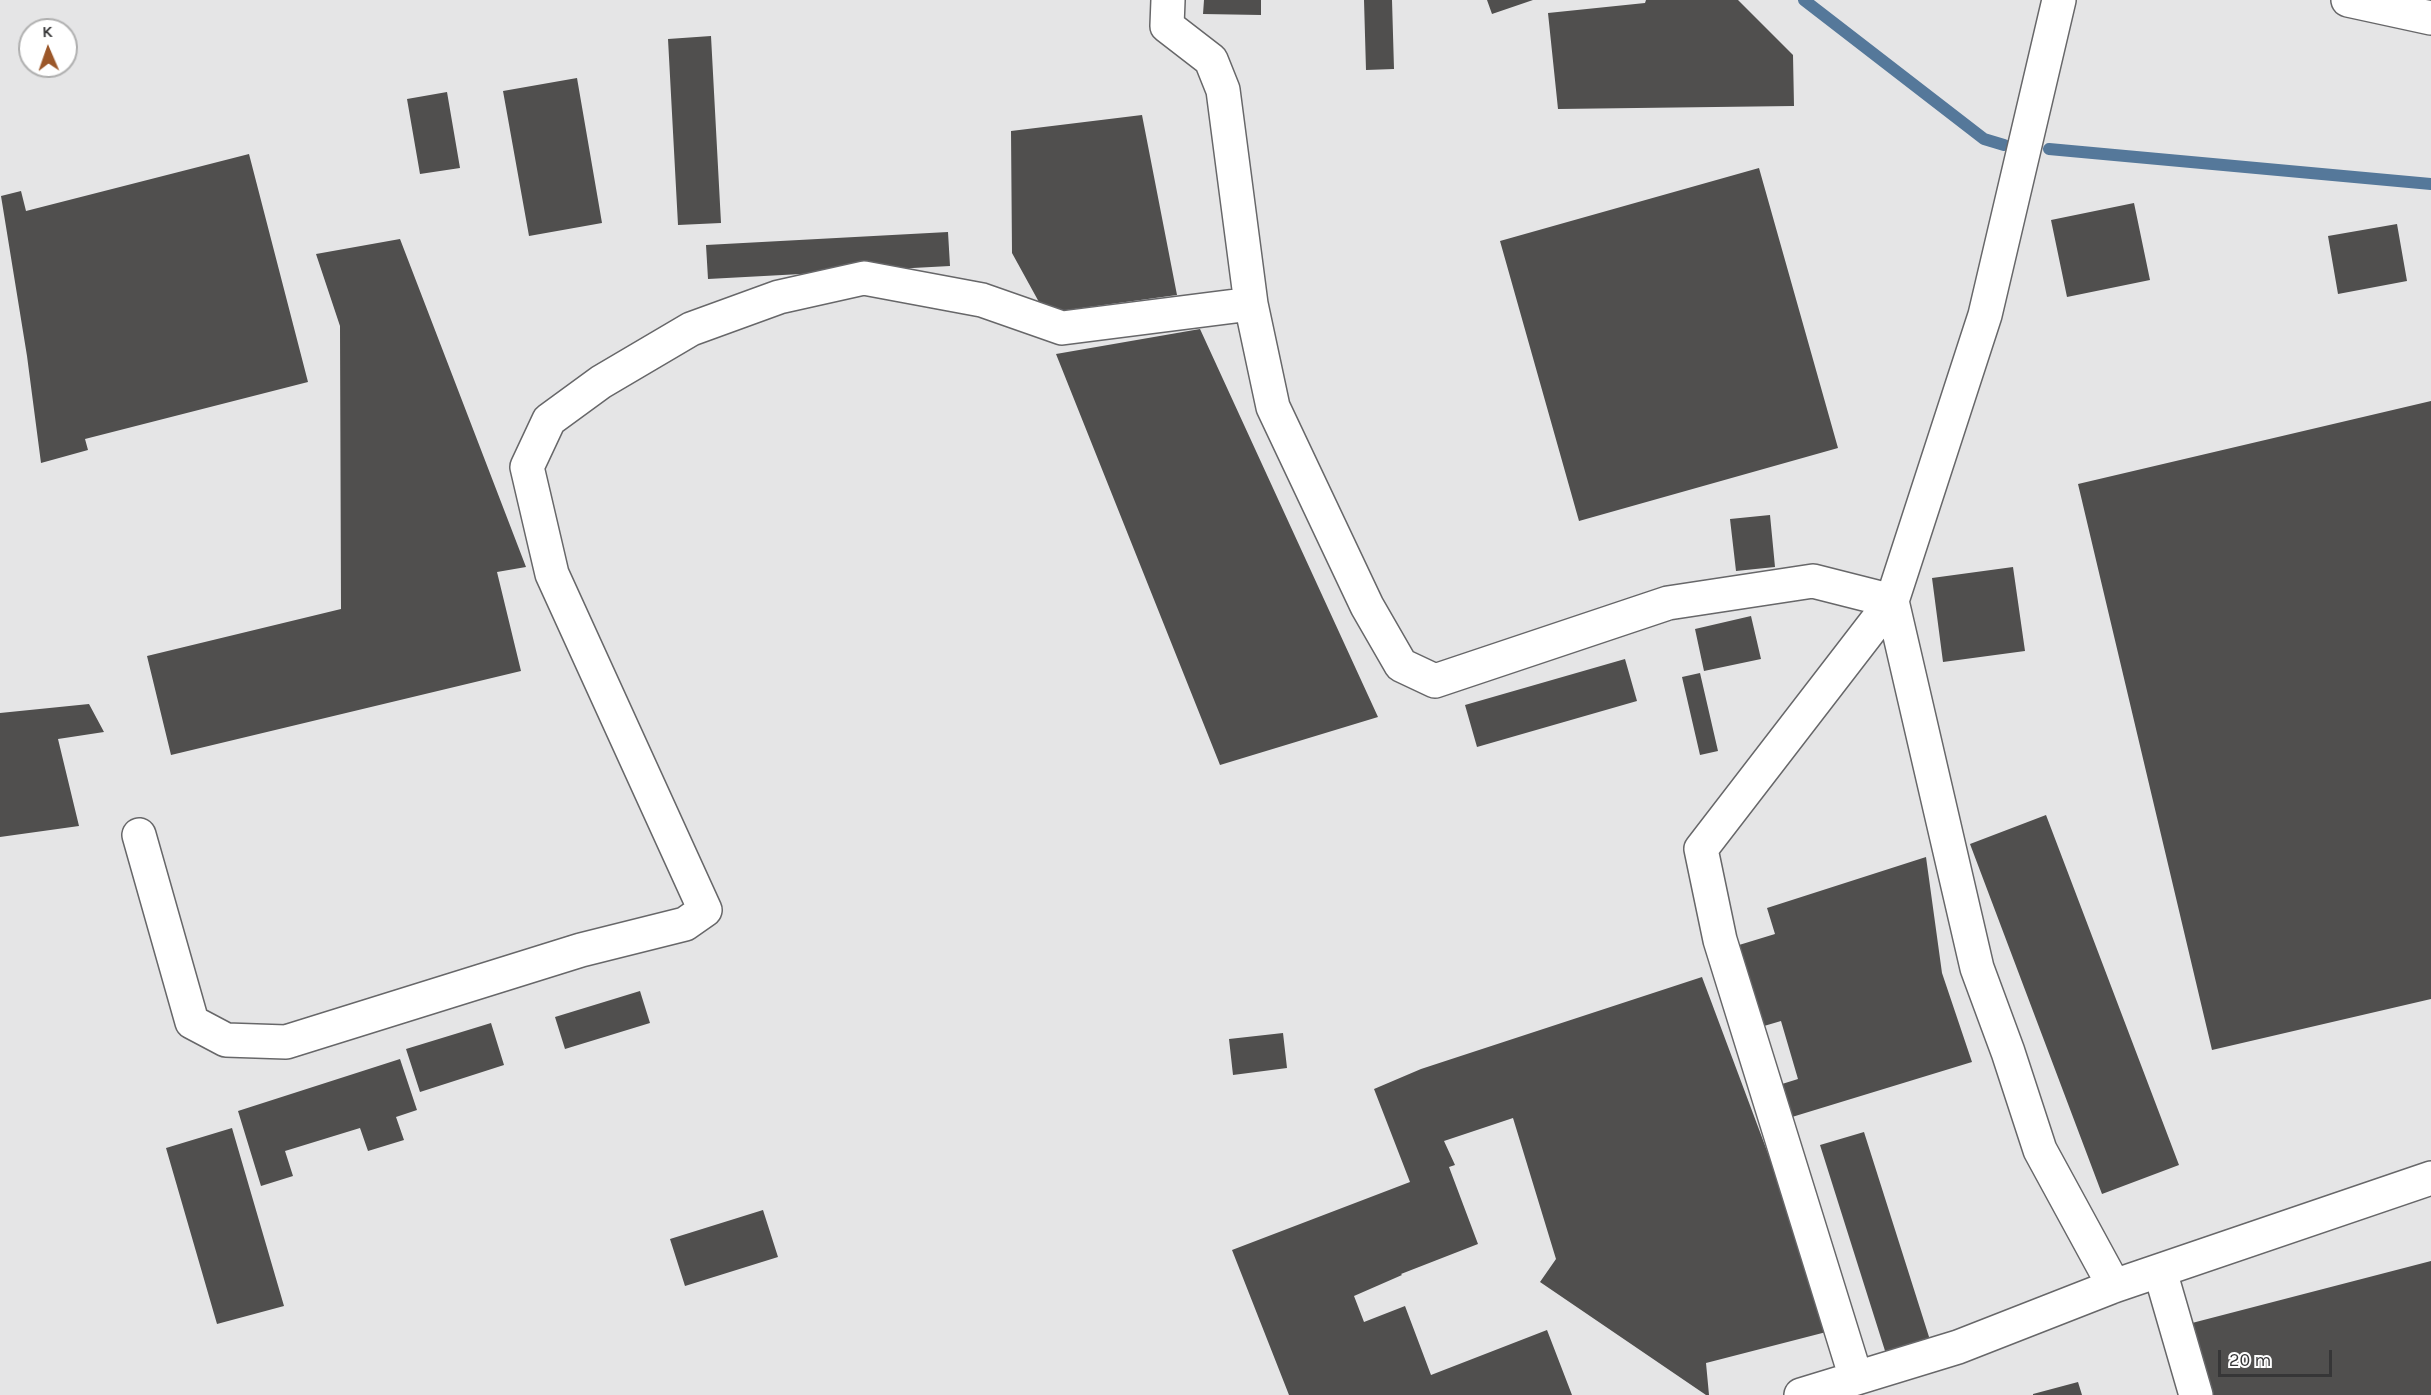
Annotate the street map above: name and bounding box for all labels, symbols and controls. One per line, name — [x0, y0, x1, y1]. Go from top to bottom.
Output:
north arrow — [18, 18, 78, 78]
text: K — [42, 22, 53, 41]
scale bar — [2221, 1338, 2335, 1376]
text: 20 m — [2229, 1349, 2271, 1371]

